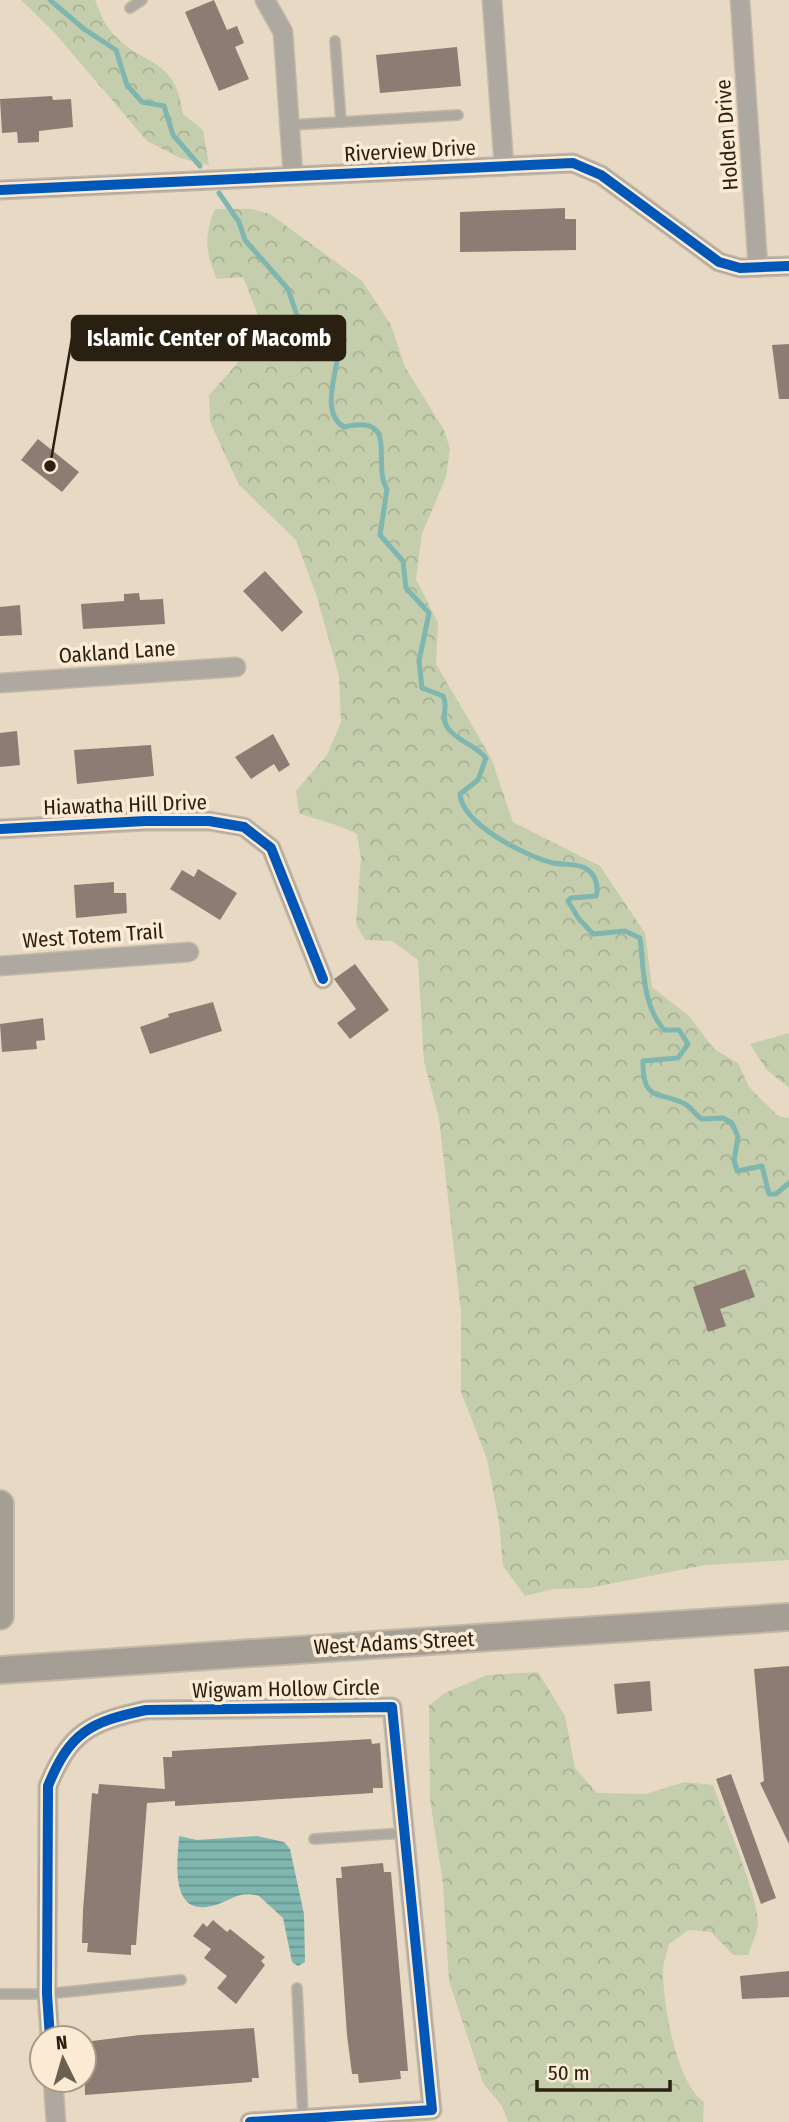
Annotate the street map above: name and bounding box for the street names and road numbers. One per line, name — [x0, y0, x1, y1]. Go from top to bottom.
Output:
street label: Holden Drive — [710, 79, 744, 191]
street label: Riverview Drive — [343, 135, 477, 167]
street label: Oakland Lane — [58, 635, 176, 669]
street label: Hiawatha Hill Drive — [43, 789, 207, 821]
street label: West Totem Trail — [22, 918, 165, 954]
street label: West Adams Street — [313, 1626, 475, 1660]
street label: Wigwam Hollow Circle — [192, 1674, 380, 1704]

